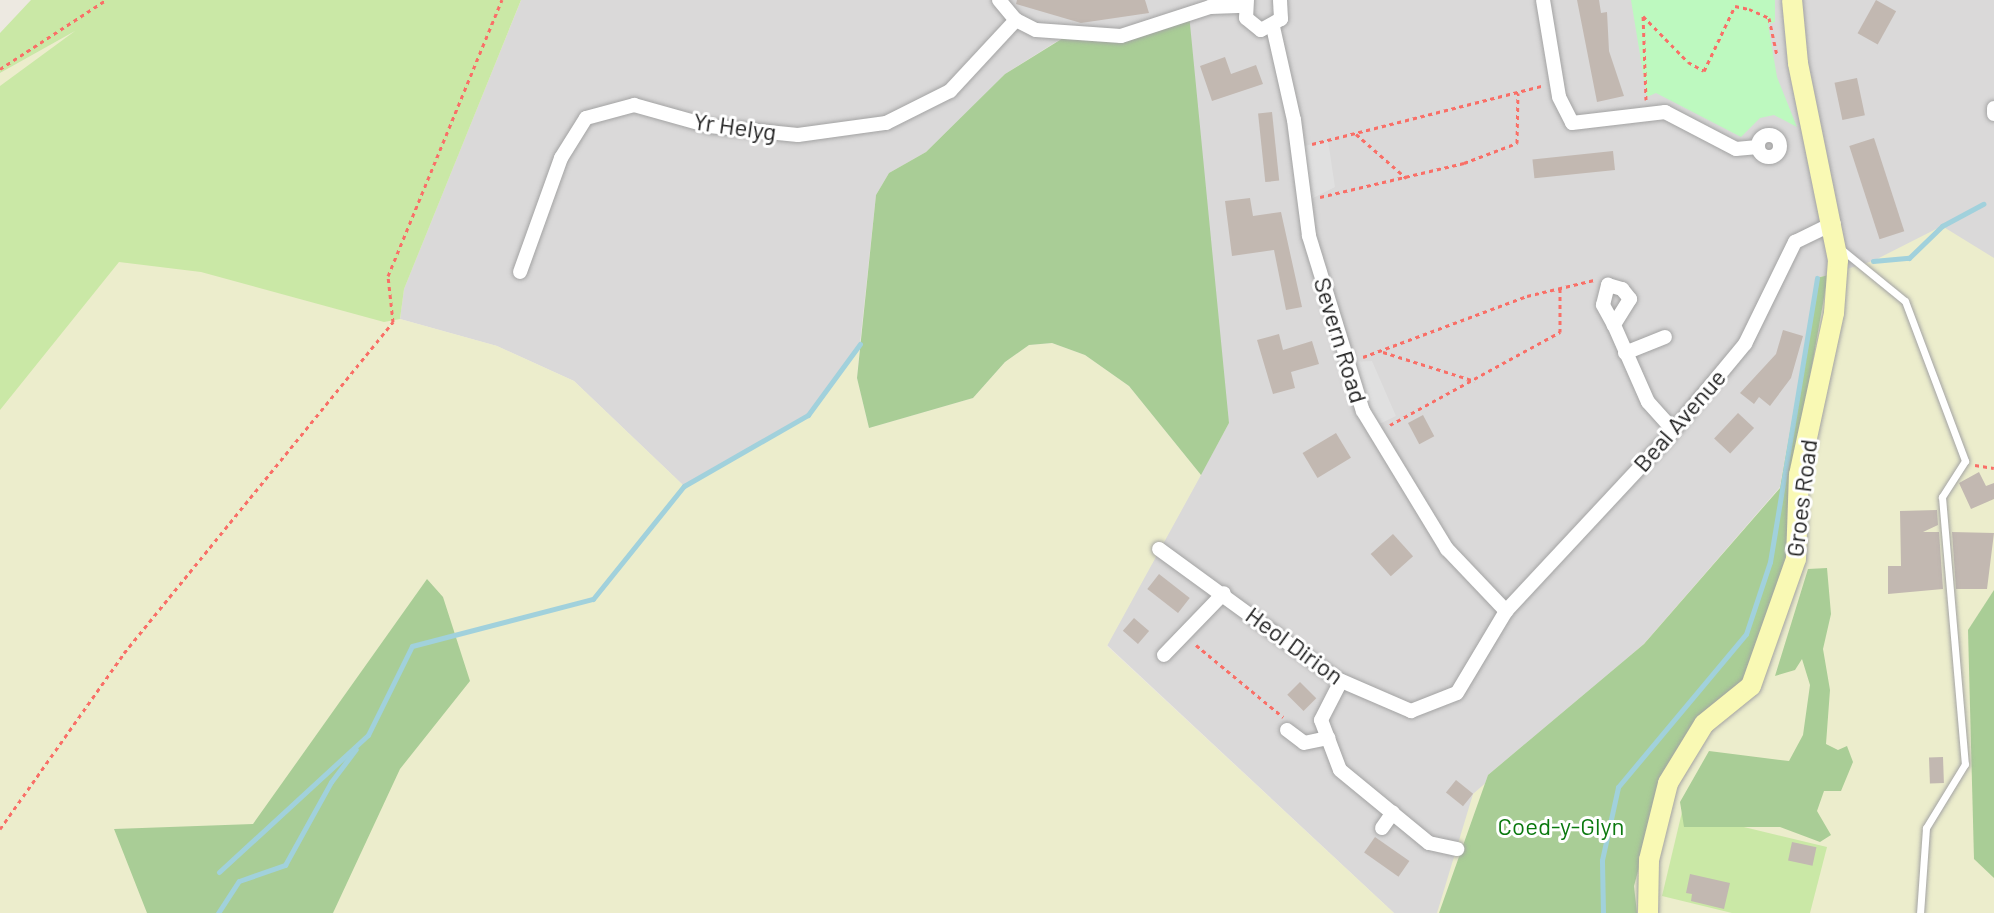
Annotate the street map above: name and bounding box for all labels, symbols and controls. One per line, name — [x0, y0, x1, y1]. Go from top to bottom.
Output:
street label: Yr Helyg — [692, 106, 778, 146]
street label: Severn Road — [1308, 274, 1374, 406]
street label: Beal Avenue — [1627, 363, 1731, 477]
street label: Groes Road — [1779, 437, 1823, 559]
street label: Heol Dirion — [1241, 600, 1349, 690]
park label: Coed-y-Glyn — [1498, 812, 1624, 840]

